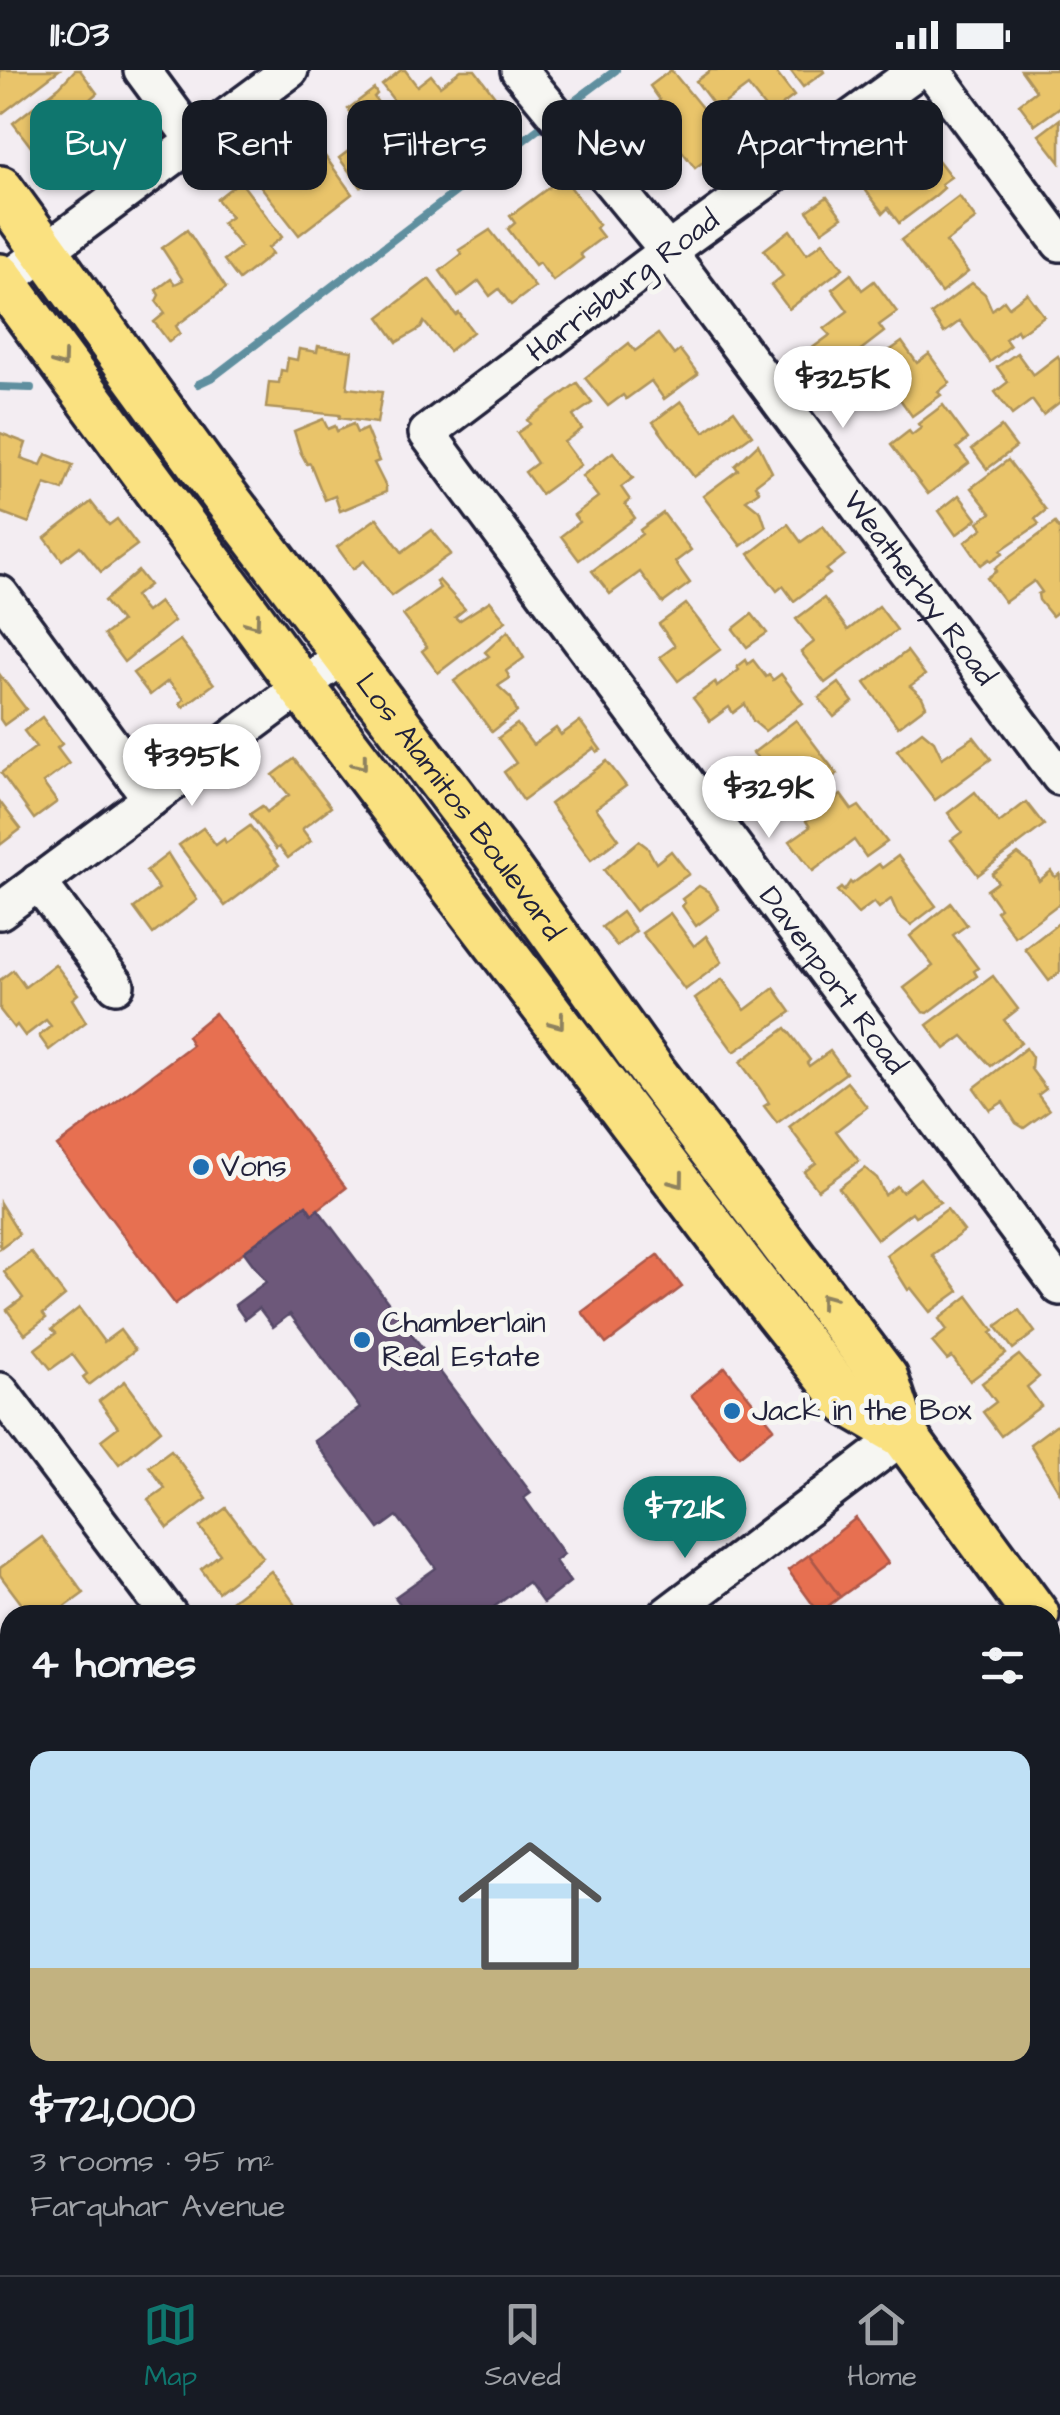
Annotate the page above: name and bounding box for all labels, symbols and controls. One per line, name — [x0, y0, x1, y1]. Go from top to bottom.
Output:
text: 11:03 — [50, 9, 109, 61]
chip: Buy — [30, 100, 162, 190]
chip: Rent — [182, 100, 327, 190]
chip: Filters — [347, 100, 522, 190]
chip: New — [542, 100, 682, 190]
chip: Apartment — [702, 100, 943, 190]
street label: Harrisburg Road — [518, 200, 729, 373]
pin: $325K — [773, 346, 913, 431]
one-way arrow — [50, 350, 67, 368]
text: $325K — [796, 356, 890, 401]
street label: Weatherby Road — [833, 482, 1006, 694]
one-way arrow — [242, 611, 261, 630]
street label: Los Alamitos Boulevard — [345, 664, 574, 949]
pin: $395K — [122, 724, 262, 809]
text: $395K — [145, 734, 239, 779]
one-way arrow — [349, 752, 367, 770]
pin: $329K — [699, 756, 839, 841]
text: $329K — [724, 766, 814, 811]
street label: Davenport Road — [749, 878, 917, 1083]
one-way arrow — [547, 1011, 564, 1029]
place label: Vons — [221, 1146, 287, 1188]
marker: Vons — [190, 1156, 212, 1178]
one-way arrow — [667, 1170, 684, 1188]
one-way arrow — [820, 1294, 837, 1312]
place label: Chamberlain Real Estate — [382, 1302, 546, 1378]
marker: Chamberlain Real Estate — [351, 1329, 373, 1351]
place label: Jack in the Box — [752, 1390, 973, 1432]
marker: Jack in the Box — [721, 1400, 743, 1422]
pin: $721K — [615, 1476, 755, 1561]
text: $721K — [645, 1486, 725, 1531]
text: 4 homes — [30, 1636, 196, 1694]
icon: filters — [975, 1638, 1030, 1693]
icon: home — [440, 1816, 620, 1996]
text: $721,000 — [30, 2081, 196, 2139]
text: 3 rooms · 95 m² — [30, 2139, 274, 2184]
text: Farquhar Avenue — [30, 2184, 285, 2229]
tab: Map — [143, 2297, 198, 2396]
tab: Saved — [485, 2297, 561, 2396]
tab: Home — [847, 2297, 917, 2396]

